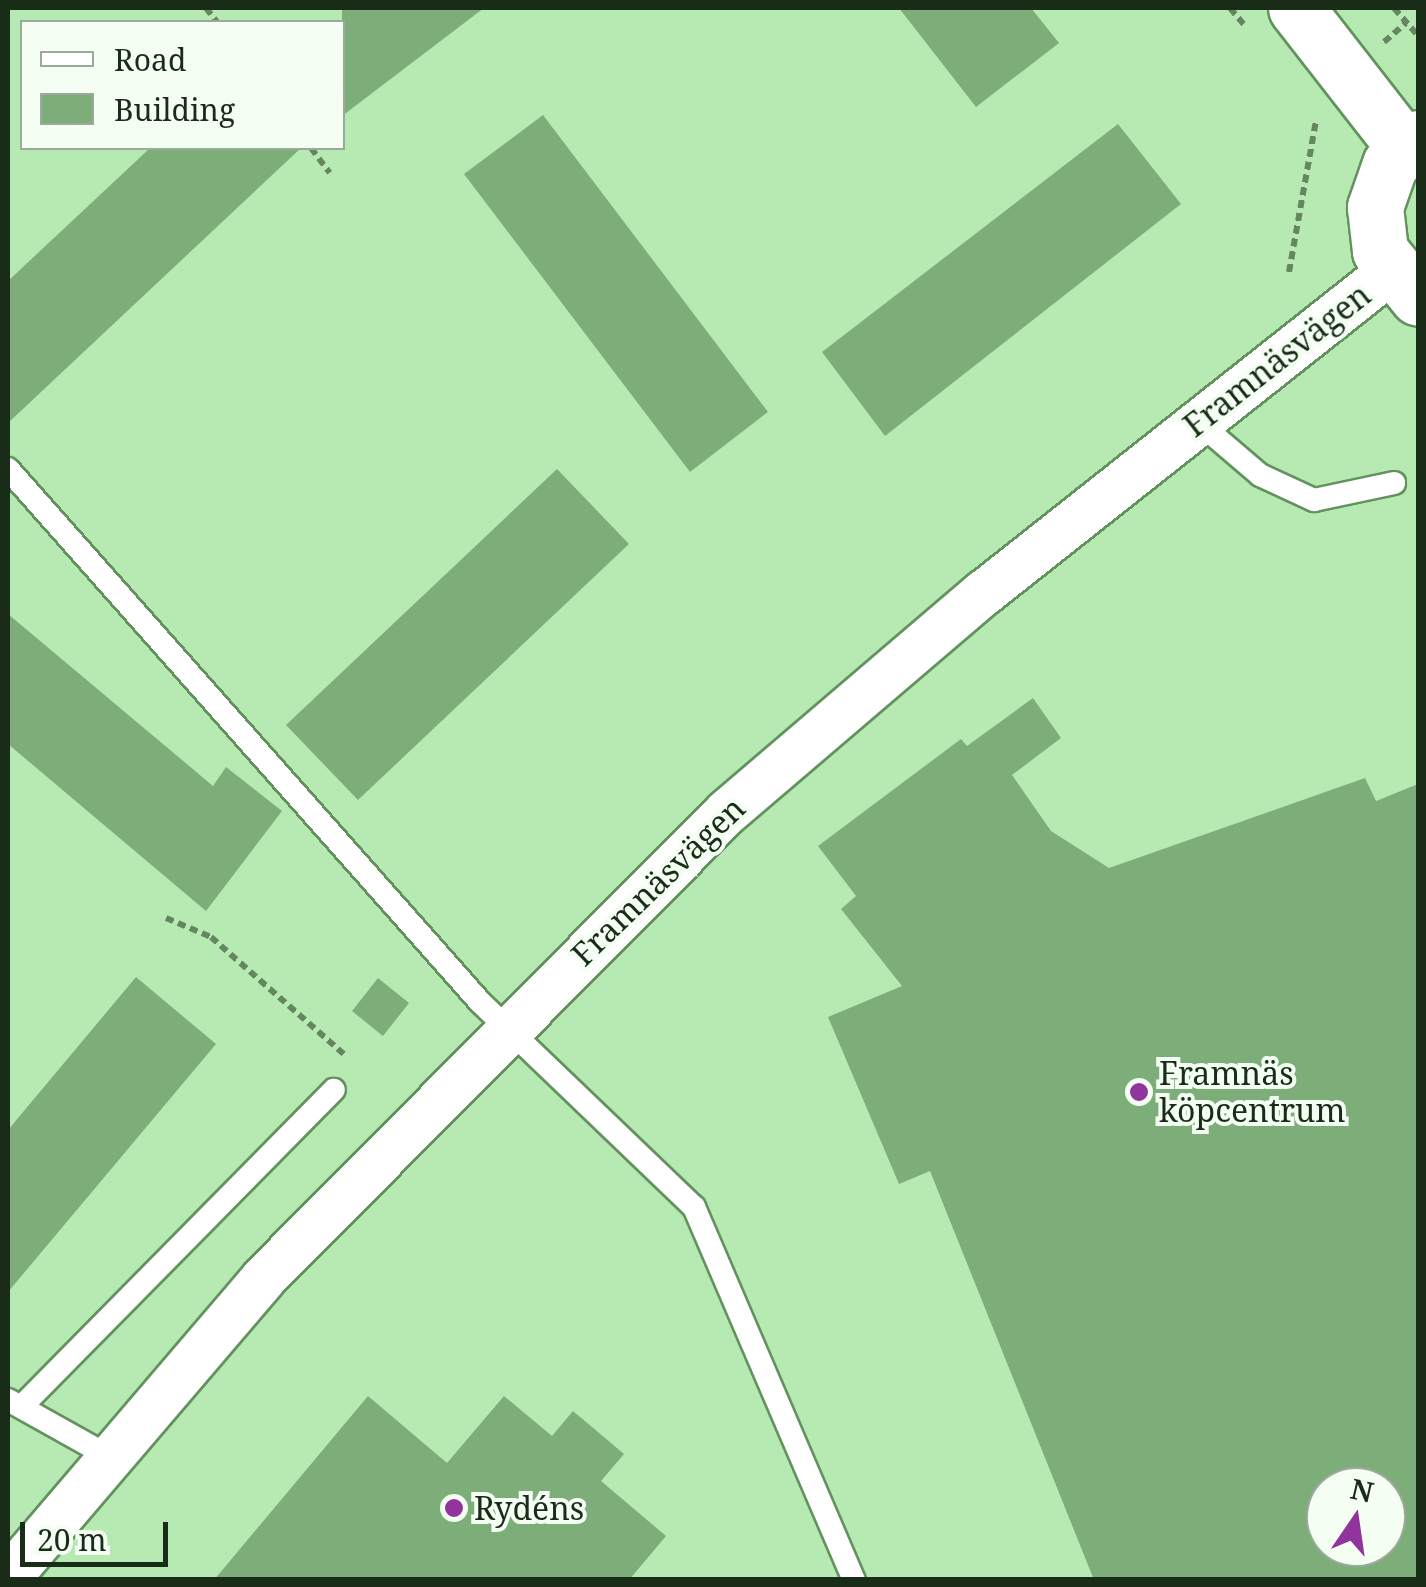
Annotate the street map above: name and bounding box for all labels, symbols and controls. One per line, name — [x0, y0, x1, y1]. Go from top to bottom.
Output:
legend — [20, 20, 345, 150]
text: Road — [114, 39, 186, 80]
text: Building — [114, 89, 235, 130]
street label: Framnäsvägen — [1176, 275, 1378, 445]
street label: Framnäsvägen — [563, 789, 753, 973]
place label: Framnäs köpcentrum — [1159, 1055, 1346, 1130]
marker: Framnäs köpcentrum — [1128, 1081, 1150, 1103]
north arrow — [1306, 1467, 1406, 1567]
text: N — [1347, 1469, 1377, 1511]
place label: Rydéns — [474, 1489, 584, 1527]
marker: Rydéns — [443, 1497, 465, 1519]
scale bar — [25, 1502, 172, 1564]
text: 20 m — [37, 1519, 107, 1560]

